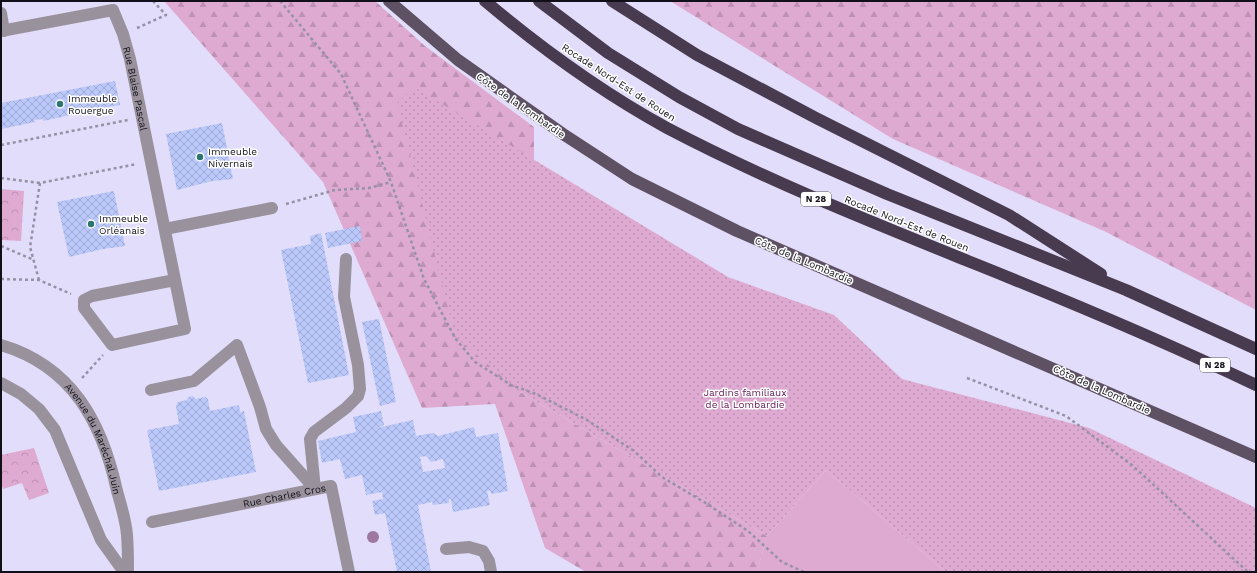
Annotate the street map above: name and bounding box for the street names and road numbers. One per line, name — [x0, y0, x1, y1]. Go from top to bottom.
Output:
street label: Rocade Nord-Est de Rouen — [560, 42, 678, 123]
street label: Rue Blaise Pascal — [121, 45, 149, 132]
street label: Côte de la Lombardie — [474, 71, 567, 140]
road number: N 28 — [801, 192, 831, 206]
street label: Rocade Nord-Est de Rouen — [843, 193, 971, 253]
street label: Côte de la Lombardie — [753, 235, 855, 286]
road number: N 28 — [1200, 358, 1230, 372]
street label: Côte de la Lombardie — [1051, 363, 1152, 416]
street label: Avenue du Maréchal Juin — [63, 381, 123, 496]
street label: Rue Charles Cros — [242, 482, 327, 510]

